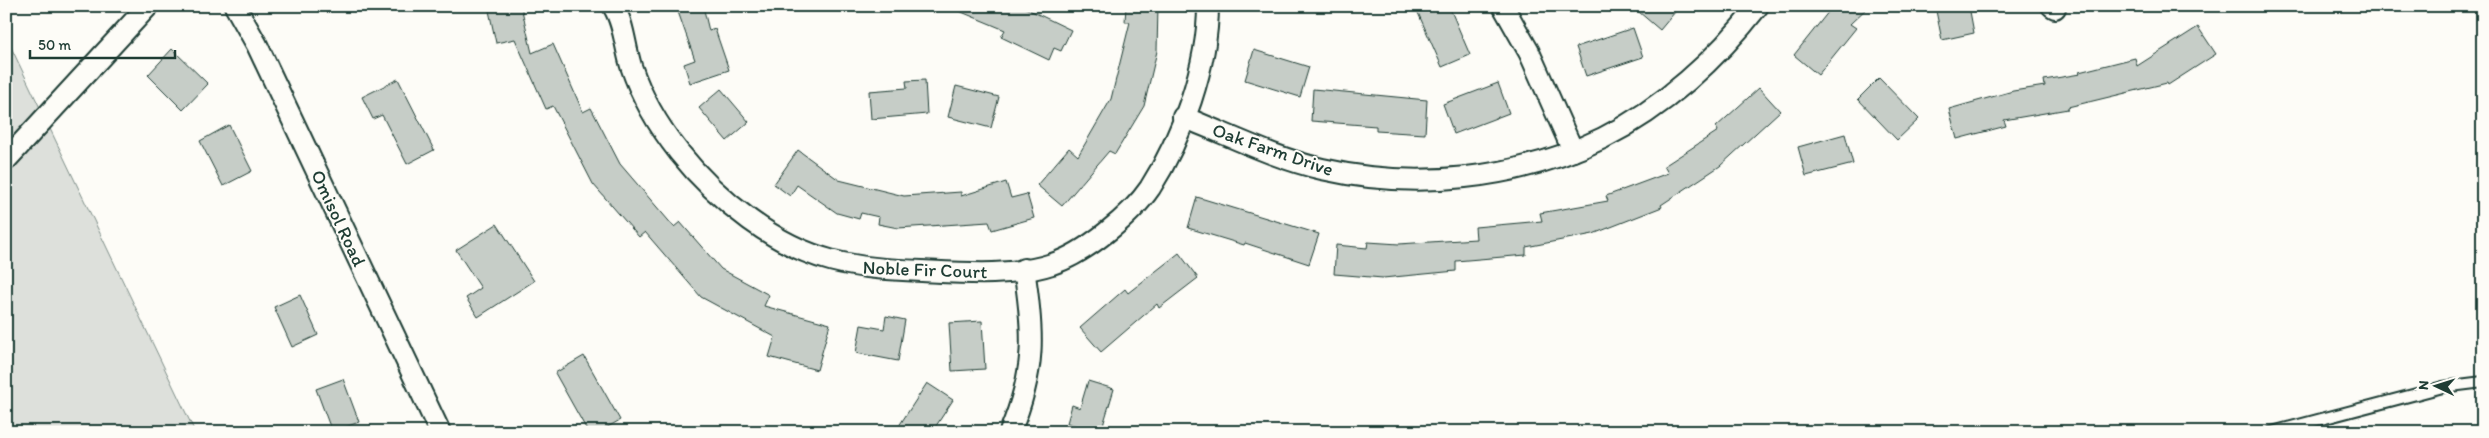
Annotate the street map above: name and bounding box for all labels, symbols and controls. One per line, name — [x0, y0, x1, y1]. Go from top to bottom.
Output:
scale bar — [30, 28, 175, 60]
text: 50 m — [38, 36, 71, 54]
street label: Oak Farm Drive — [1209, 118, 1336, 181]
street label: Omisol Road — [306, 166, 371, 271]
street label: Noble Fir Court — [862, 256, 988, 283]
north arrow — [2412, 360, 2462, 410]
text: N — [2415, 380, 2432, 390]

